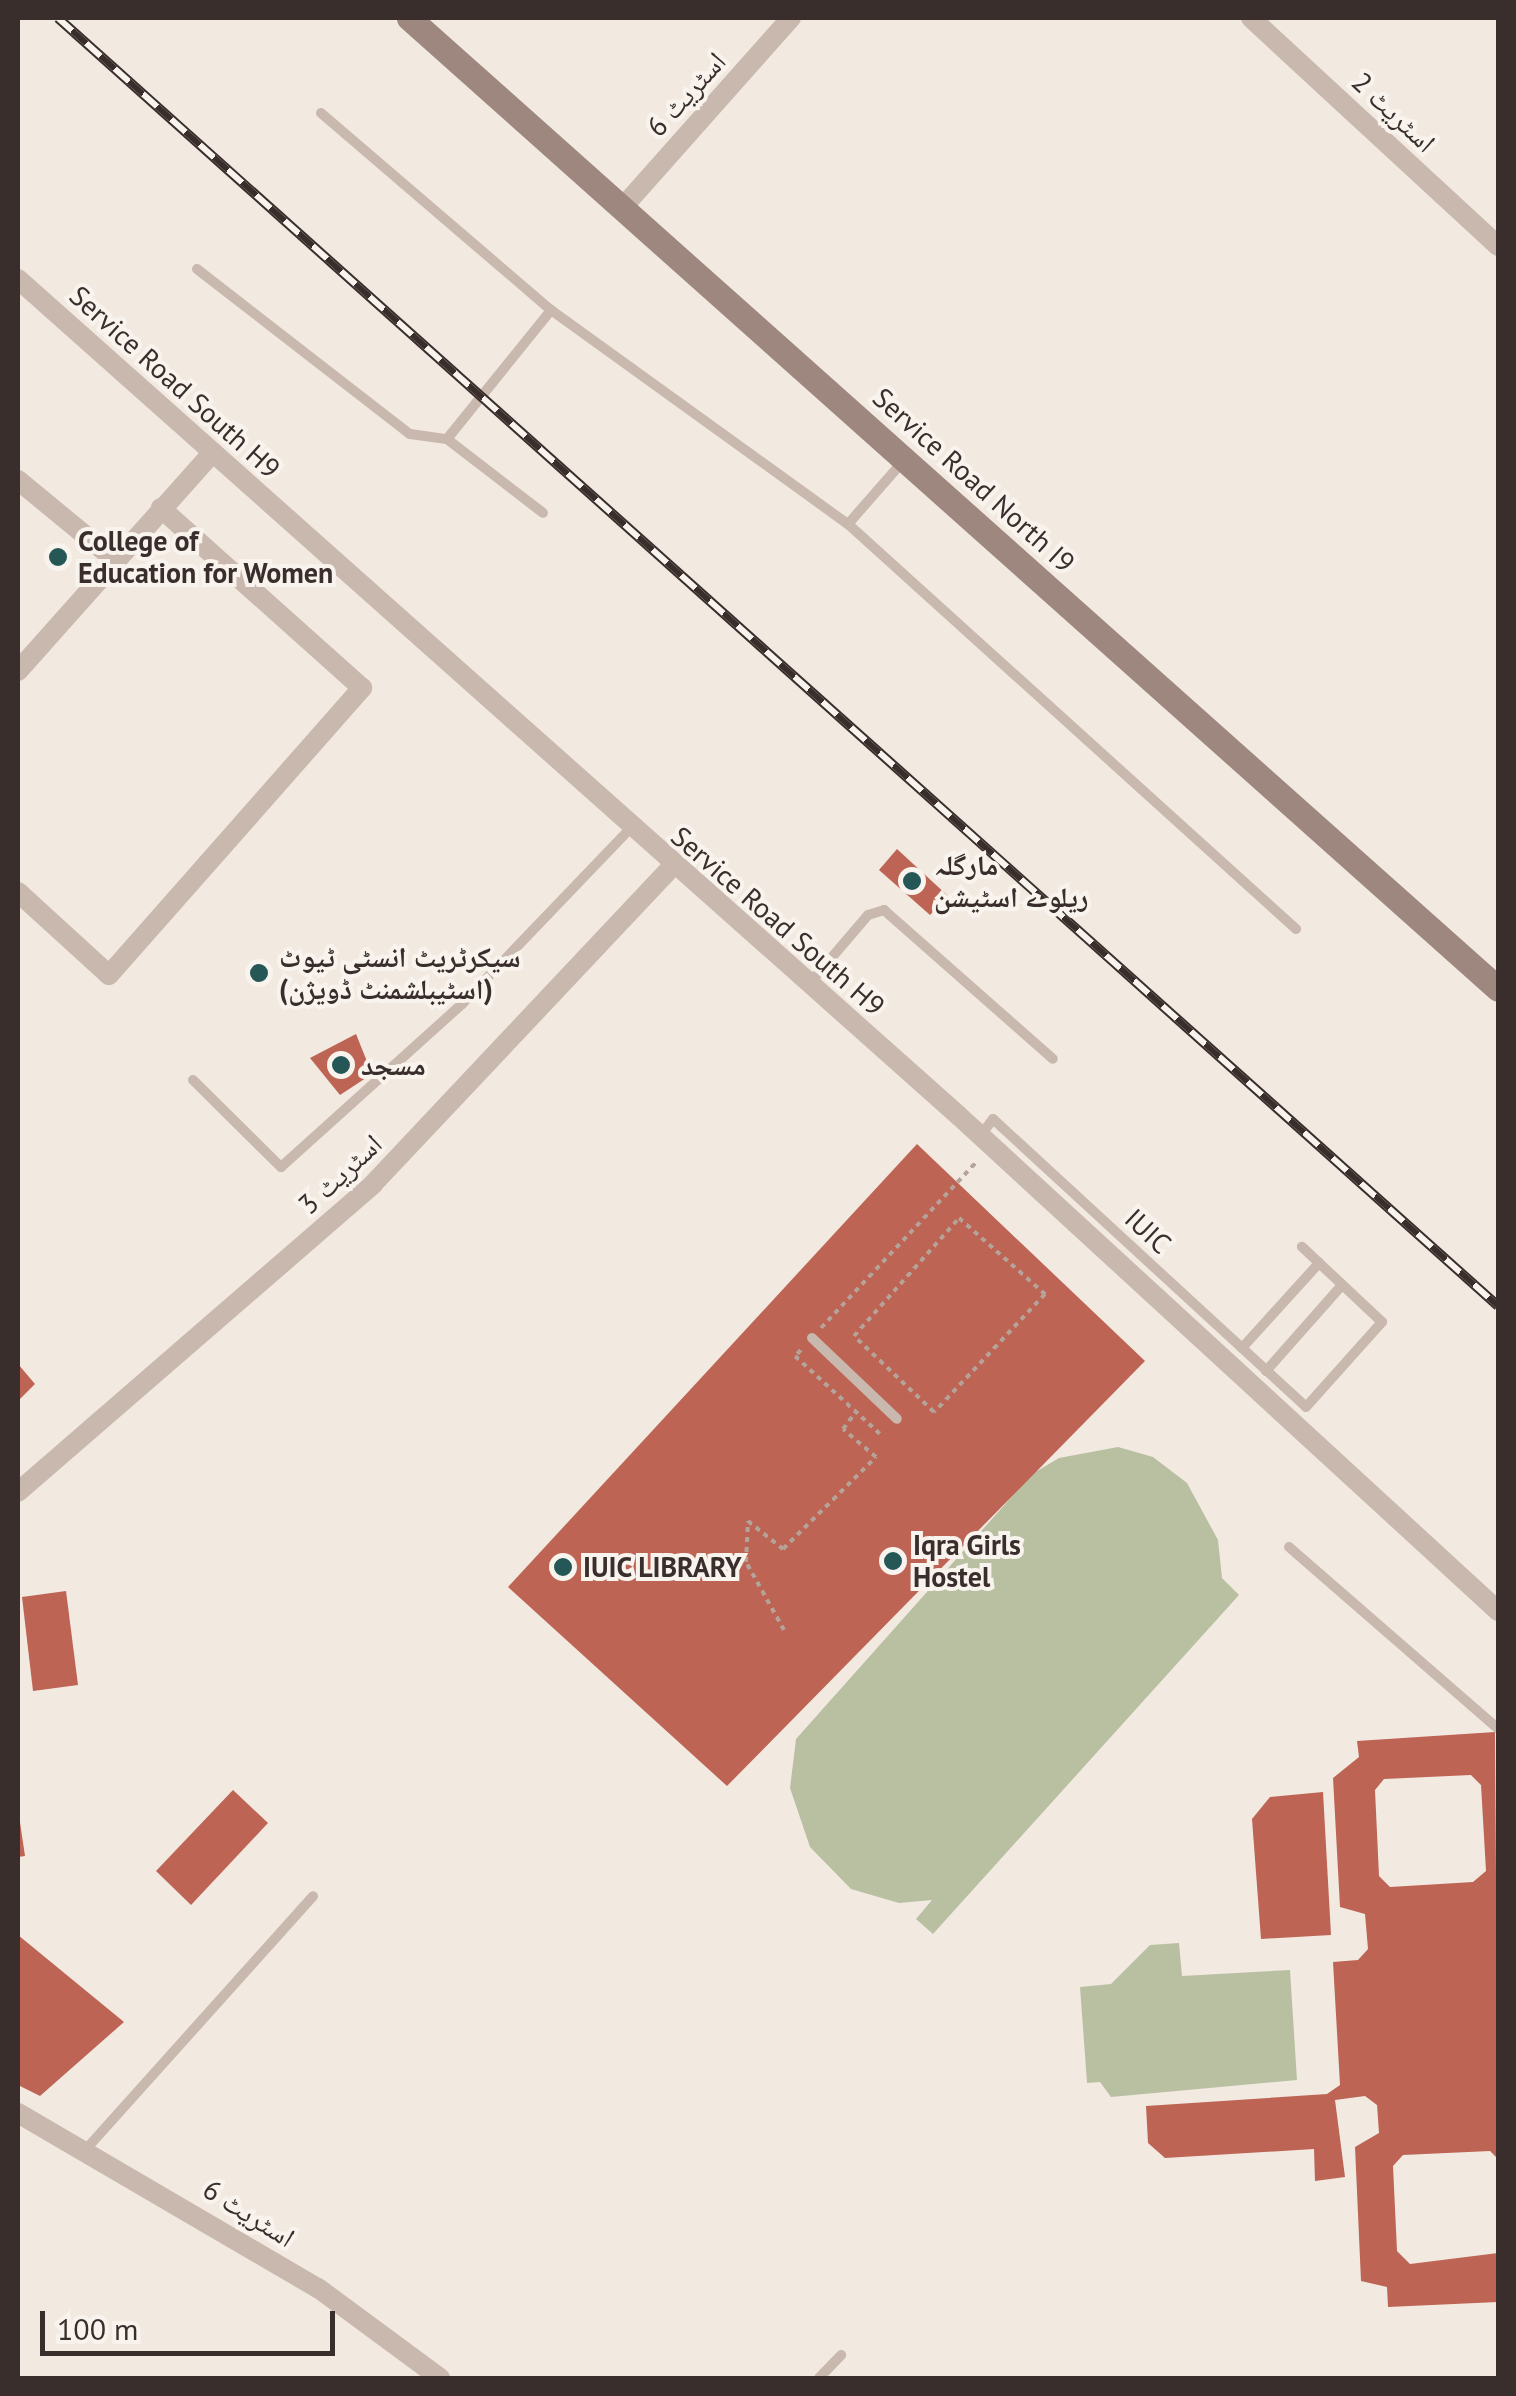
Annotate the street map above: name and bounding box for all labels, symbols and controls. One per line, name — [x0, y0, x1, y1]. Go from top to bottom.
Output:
street label: اسٹریٹ 6 — [639, 45, 733, 143]
street label: اسٹریٹ 2 — [1345, 65, 1443, 159]
street label: Service Road South H9 — [63, 279, 287, 485]
street label: Service Road North I9 — [866, 381, 1082, 579]
place label: College of Education for Women — [78, 524, 334, 590]
marker: College of Education for Women — [47, 546, 69, 568]
street label: Service Road South H9 — [665, 819, 891, 1023]
place label: مارگلہ ریلوے اسٹیشن — [934, 848, 1088, 914]
marker: مارگلہ ریلوے اسٹیشن — [899, 868, 925, 894]
place label: سیکرٹریٹ انسٹی ٹیوٹ (اسٹیبلشمنٹ ڈویژن) — [279, 940, 521, 1006]
marker: سیکرٹریٹ انسٹی ٹیوٹ (اسٹیبلشمنٹ ڈویژن) — [248, 962, 270, 984]
place label: مسجد — [361, 1048, 426, 1082]
marker: مسجد — [330, 1054, 352, 1076]
street label: اسٹریٹ 3 — [291, 1127, 389, 1221]
street label: IUIC — [1118, 1201, 1178, 1261]
place label: Iqra Girls Hostel — [913, 1528, 1021, 1594]
place label: IUIC LIBRARY — [583, 1550, 743, 1584]
marker: Iqra Girls Hostel — [882, 1550, 904, 1572]
marker: IUIC LIBRARY — [552, 1556, 574, 1578]
street label: اسٹریٹ 6 — [197, 2172, 301, 2254]
scale bar — [45, 2291, 340, 2353]
text: 100 m — [57, 2309, 138, 2348]

